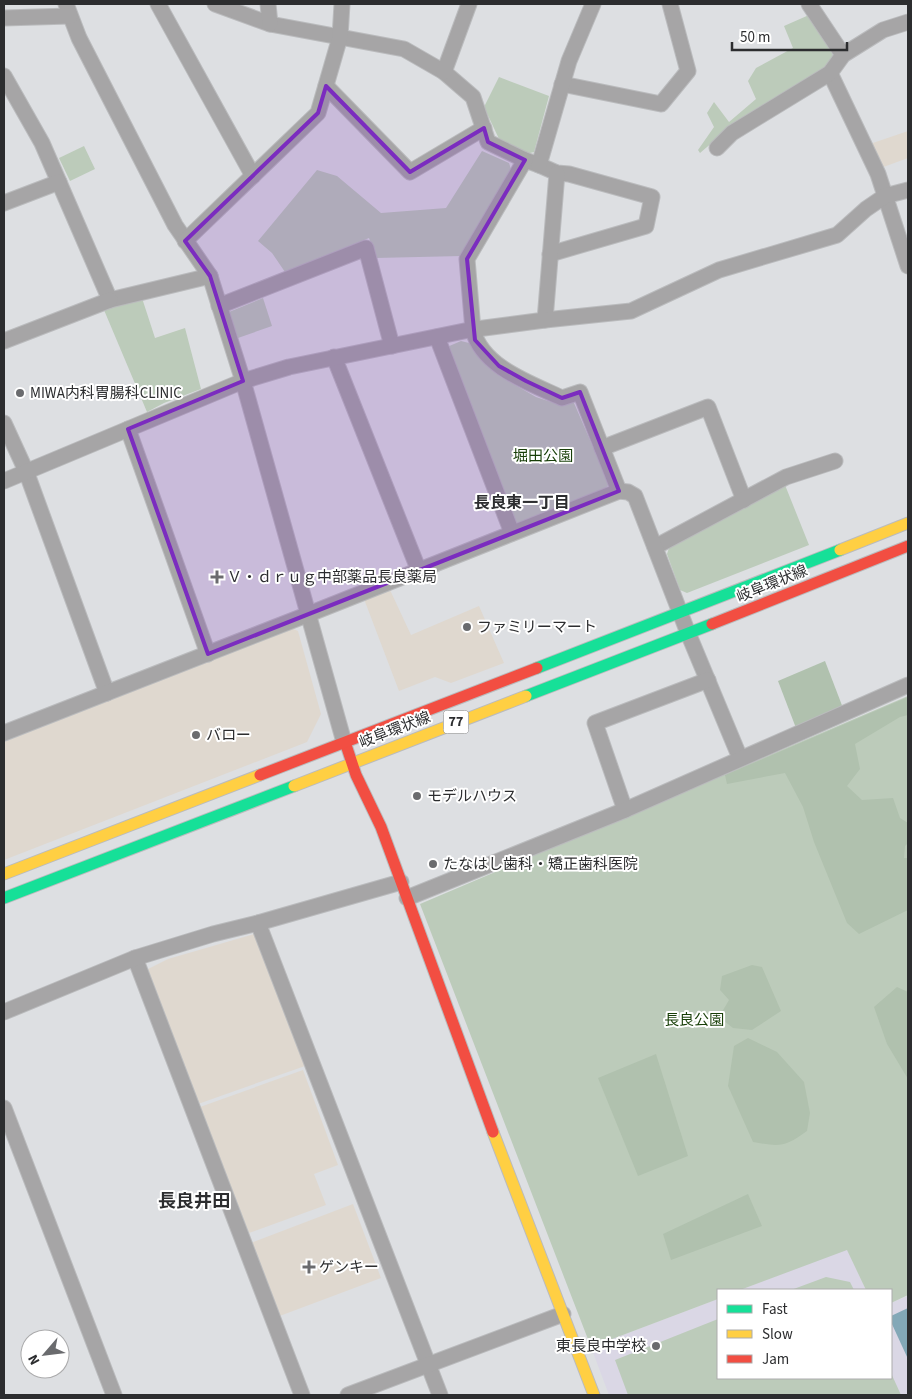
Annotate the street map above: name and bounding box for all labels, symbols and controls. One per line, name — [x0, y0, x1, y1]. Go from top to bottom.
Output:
scale bar — [732, 20, 847, 52]
text: 50 m — [740, 27, 770, 48]
place label: MIWA内科胃腸科CLINIC — [30, 383, 182, 404]
marker: MIWA内科胃腸科CLINIC — [14, 387, 26, 399]
park label: 堀田公園 — [513, 446, 573, 467]
district label: 長良東一丁目 — [474, 492, 570, 514]
street label: 岐阜環状線 — [733, 560, 811, 608]
place label: Ｖ・ｄｒｕｇ中部薬品長良薬局 — [227, 567, 437, 588]
marker: Ｖ・ｄｒｕｇ中部薬品長良薬局 — [211, 571, 223, 583]
place label: ファミリーマート — [477, 617, 597, 638]
marker: ファミリーマート — [461, 621, 473, 633]
street label: 岐阜環状線 — [356, 707, 434, 753]
road number: 77 — [444, 710, 468, 734]
place label: バロー — [206, 725, 251, 746]
marker: バロー — [190, 729, 202, 741]
place label: モデルハウス — [427, 786, 517, 807]
marker: モデルハウス — [411, 790, 423, 802]
place label: たなはし歯科・矯正歯科医院 — [443, 854, 638, 875]
marker: たなはし歯科・矯正歯科医院 — [427, 858, 439, 870]
park label: 長良公園 — [664, 1010, 724, 1031]
district label: 長良井田 — [158, 1189, 230, 1214]
place label: ゲンキー — [319, 1257, 379, 1278]
marker: ゲンキー — [303, 1261, 315, 1273]
legend — [717, 1289, 892, 1379]
text: Fast — [762, 1299, 788, 1320]
text: Slow — [762, 1324, 793, 1345]
north arrow — [20, 1329, 70, 1379]
place label: 東長良中学校 — [556, 1336, 646, 1357]
marker: 東長良中学校 — [650, 1340, 662, 1352]
text: Jam — [762, 1349, 789, 1370]
text: N — [23, 1351, 45, 1368]

